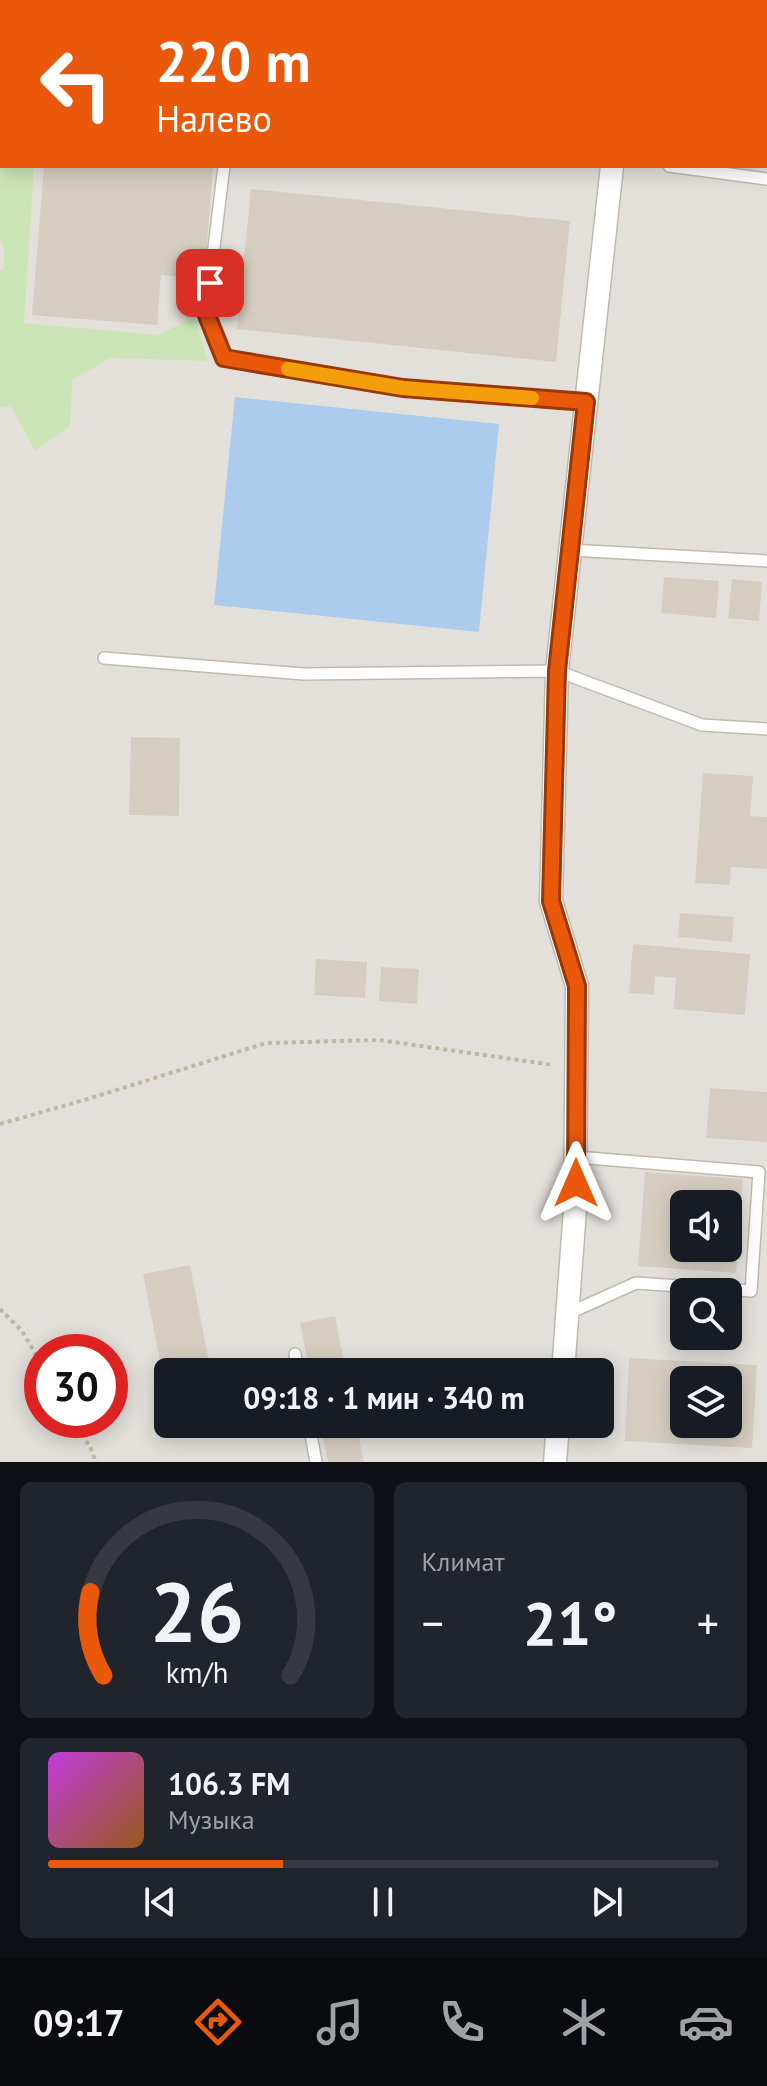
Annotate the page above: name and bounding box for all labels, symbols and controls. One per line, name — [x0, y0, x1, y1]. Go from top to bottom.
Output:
text: 220 m — [156, 25, 311, 97]
icon: left — [24, 32, 128, 136]
text: Налево — [156, 95, 272, 142]
pin — [176, 249, 244, 317]
icon: arrive — [188, 261, 232, 305]
position arrow — [534, 1141, 618, 1225]
map controls — [670, 1190, 742, 1438]
button: sound — [670, 1190, 742, 1262]
button: search — [670, 1278, 742, 1350]
speed limit sign: 30 — [24, 1334, 128, 1438]
button: layers — [670, 1366, 742, 1438]
text: 09:18 · 1 мин · 340 m — [243, 1378, 525, 1417]
text: Климат — [422, 1545, 505, 1578]
text: 26 — [150, 1557, 244, 1665]
text: 21° — [523, 1584, 617, 1662]
text: − — [422, 1594, 444, 1651]
text: + — [697, 1594, 719, 1651]
text: km/h — [165, 1654, 228, 1691]
text: 106.3 FM — [168, 1764, 290, 1803]
text: Музыка — [168, 1803, 255, 1836]
icon: previous — [138, 1880, 182, 1924]
icon: pause — [361, 1880, 405, 1924]
icon: next — [585, 1880, 629, 1924]
icon: directions — [190, 1994, 246, 2050]
icon: music — [312, 1994, 368, 2050]
icon: phone — [434, 1994, 490, 2050]
icon: climate — [556, 1994, 612, 2050]
icon: car — [678, 1994, 734, 2050]
text: 09:17 — [33, 1999, 124, 2046]

